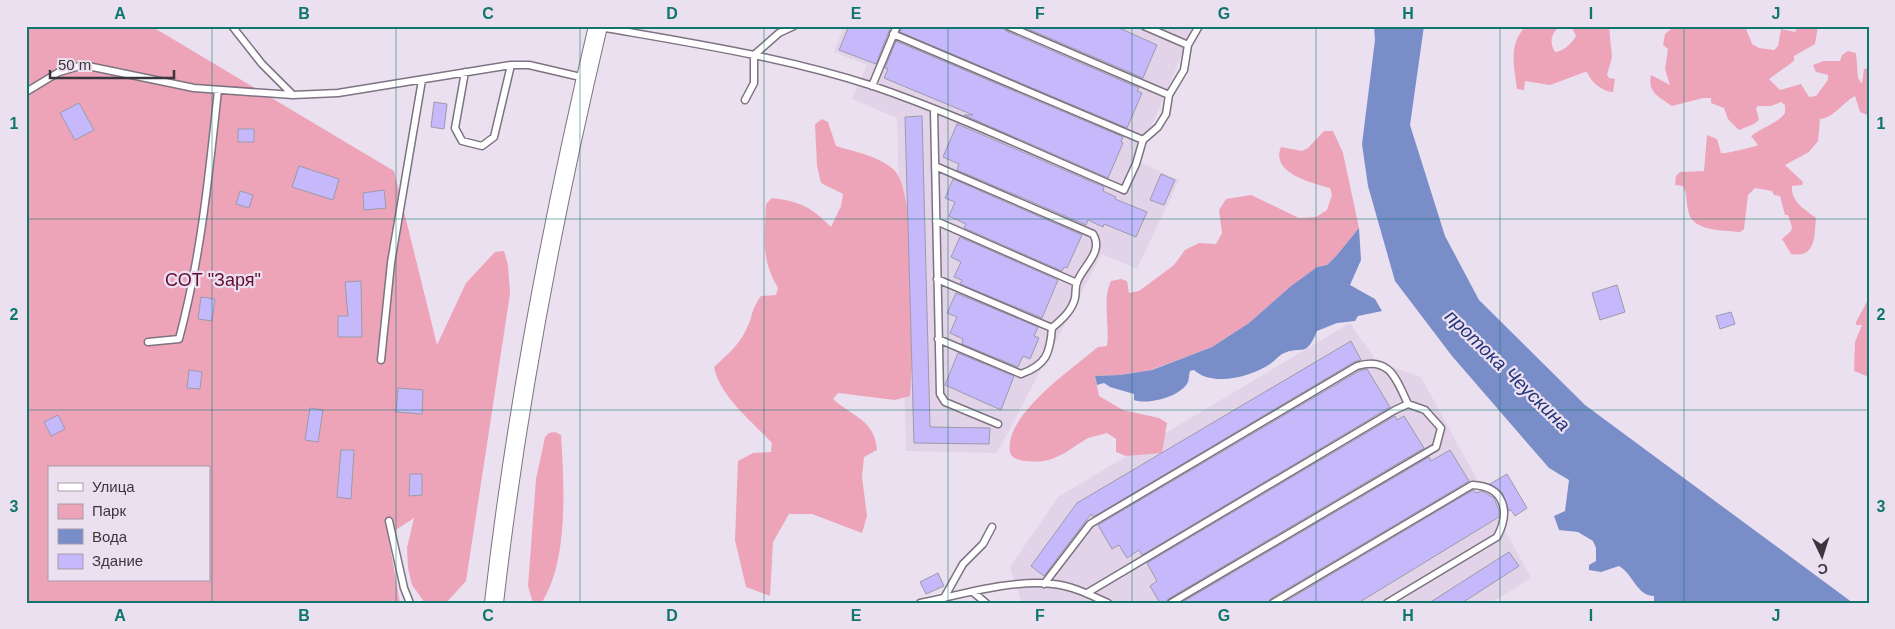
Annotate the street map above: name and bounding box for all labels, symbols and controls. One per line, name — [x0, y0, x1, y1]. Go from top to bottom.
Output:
text: A — [114, 5, 126, 22]
text: B — [298, 5, 310, 22]
text: C — [482, 5, 494, 22]
text: D — [666, 5, 678, 22]
text: E — [851, 5, 862, 22]
text: F — [1035, 5, 1045, 22]
text: G — [1218, 5, 1230, 22]
text: H — [1402, 5, 1414, 22]
text: I — [1589, 5, 1593, 22]
text: J — [1772, 5, 1780, 22]
scale bar — [50, 48, 174, 80]
text: 50 m — [58, 56, 91, 73]
text: 1 — [10, 115, 19, 132]
text: 1 — [1877, 115, 1886, 132]
park label: СОТ "Заря" — [165, 270, 261, 290]
text: 2 — [10, 306, 19, 323]
water label: протока Чеускина — [1441, 306, 1574, 435]
text: 2 — [1877, 306, 1886, 323]
legend — [48, 466, 210, 582]
text: Улица — [92, 478, 135, 495]
text: 3 — [10, 498, 19, 515]
text: 3 — [1877, 498, 1886, 515]
text: Парк — [92, 502, 126, 519]
text: Вода — [92, 528, 128, 545]
north arrow — [1798, 532, 1848, 582]
text: Здание — [92, 552, 143, 569]
text: С — [1817, 561, 1829, 577]
text: A — [114, 607, 126, 624]
text: B — [298, 607, 310, 624]
text: C — [482, 607, 494, 624]
text: D — [666, 607, 678, 624]
text: E — [851, 607, 862, 624]
text: F — [1035, 607, 1045, 624]
text: G — [1218, 607, 1230, 624]
text: H — [1402, 607, 1414, 624]
text: I — [1589, 607, 1593, 624]
text: J — [1772, 607, 1780, 624]

